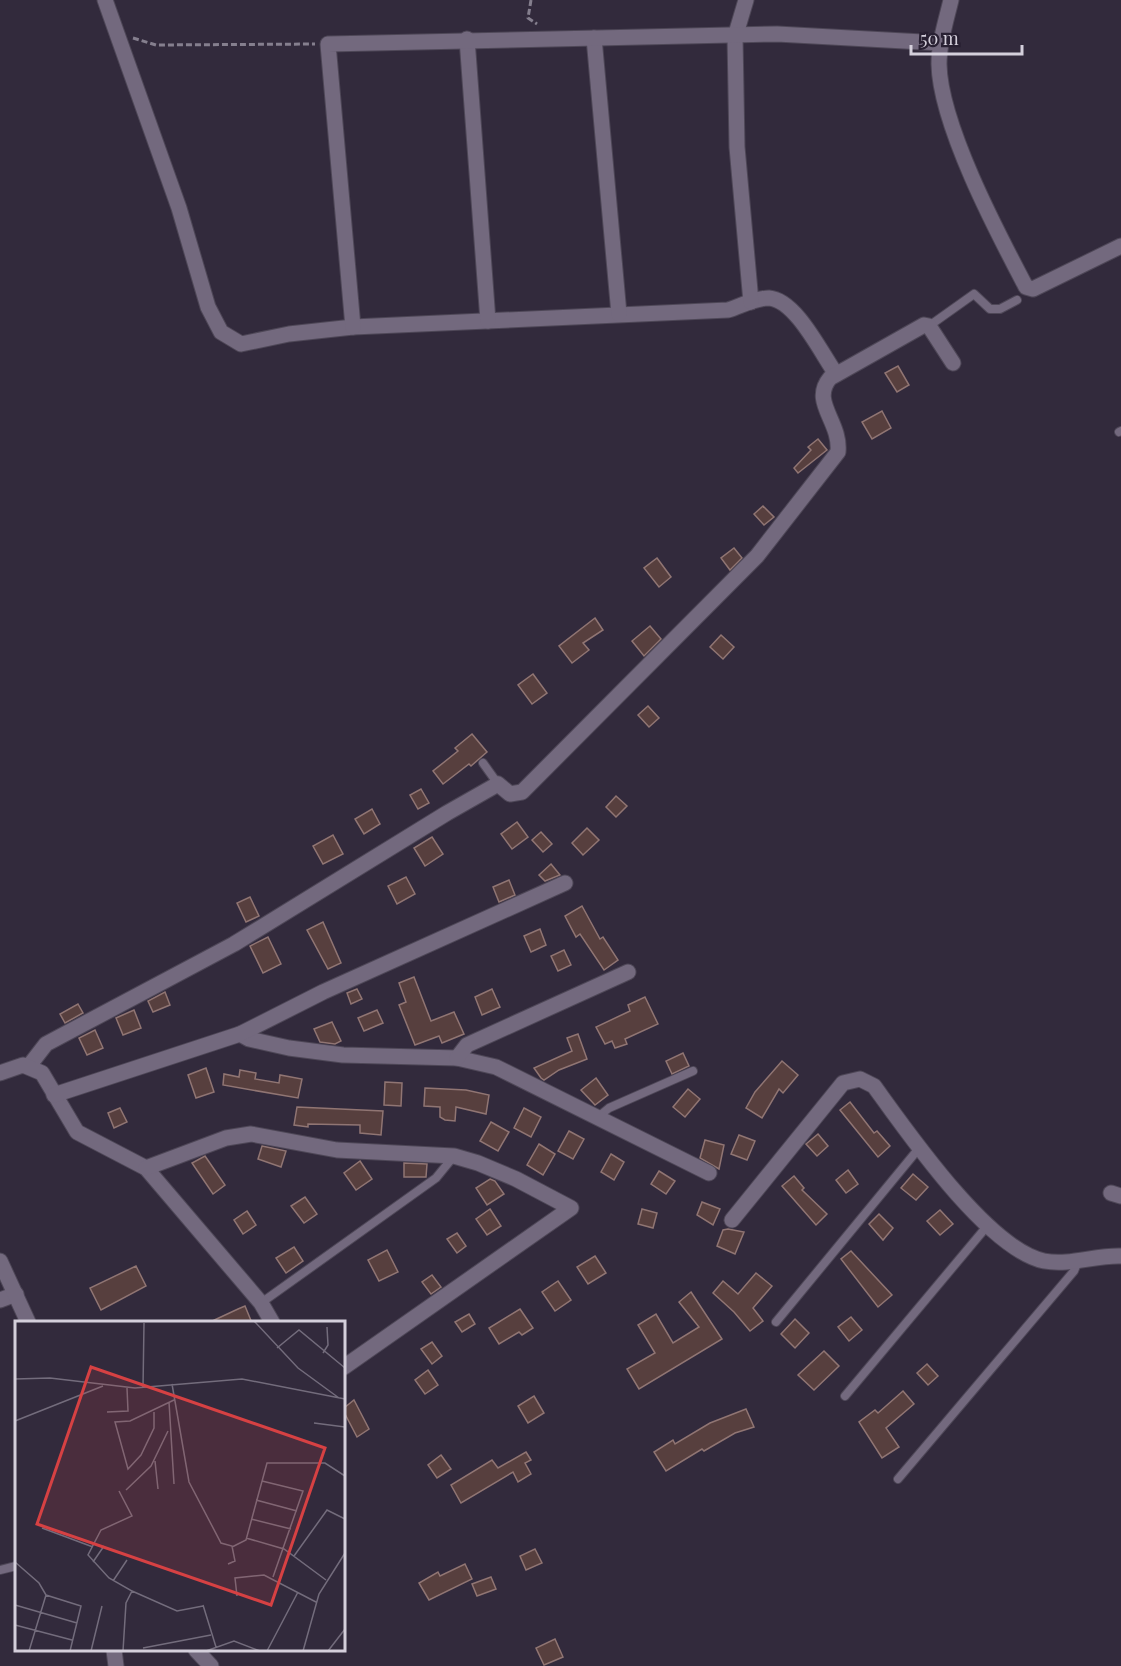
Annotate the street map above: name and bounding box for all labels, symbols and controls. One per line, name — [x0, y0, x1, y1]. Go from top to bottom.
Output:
scale bar — [911, 18, 1022, 56]
text: 50 m — [920, 26, 959, 50]
inset map — [15, 1321, 345, 1651]

